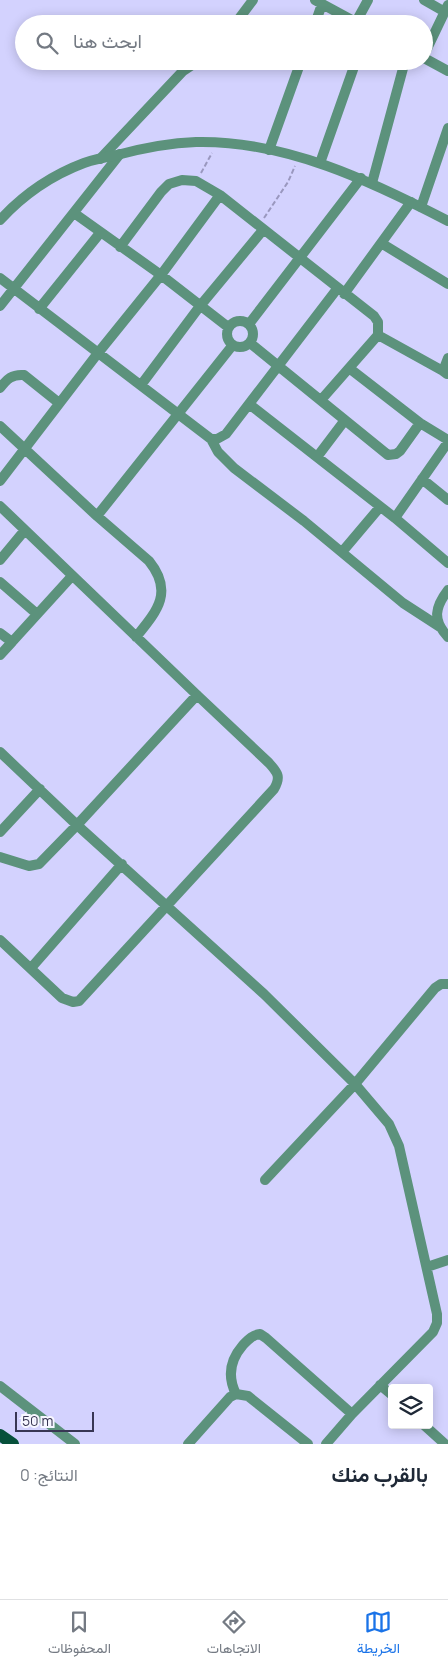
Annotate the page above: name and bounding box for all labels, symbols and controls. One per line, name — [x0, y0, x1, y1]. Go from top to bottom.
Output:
search box — [15, 15, 433, 70]
text: ابحث هنا — [73, 28, 142, 54]
icon: search — [33, 29, 61, 57]
map controls — [388, 1384, 433, 1429]
button: layers — [388, 1384, 433, 1429]
scale bar — [15, 1409, 94, 1432]
text: 50 m — [22, 1411, 53, 1430]
text: بالقرب منك — [332, 1460, 428, 1488]
text: النتائج: 0 — [20, 1464, 78, 1486]
tab: المحفوظات — [48, 1608, 111, 1661]
tab: الاتجاهات — [207, 1608, 261, 1661]
tab: الخريطة — [357, 1608, 400, 1661]

